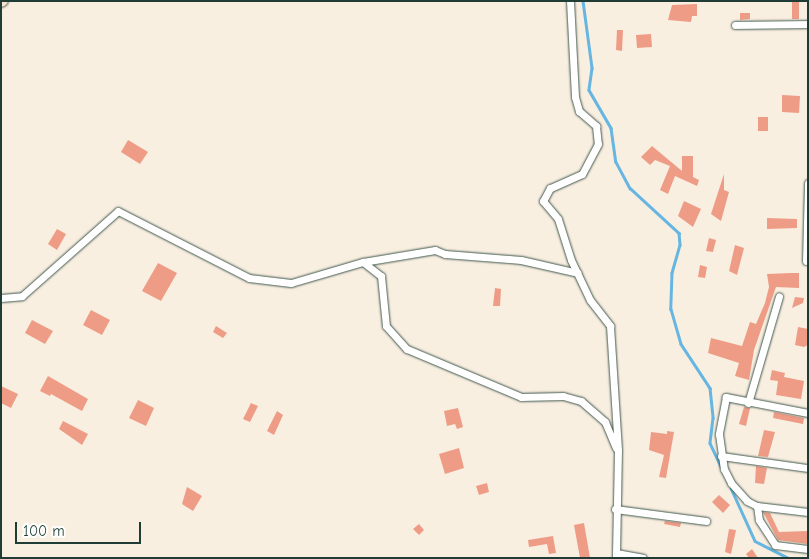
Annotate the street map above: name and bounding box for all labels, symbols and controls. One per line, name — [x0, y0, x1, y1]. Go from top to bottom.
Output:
scale bar — [18, 512, 144, 544]
text: 100 m — [23, 522, 65, 540]

